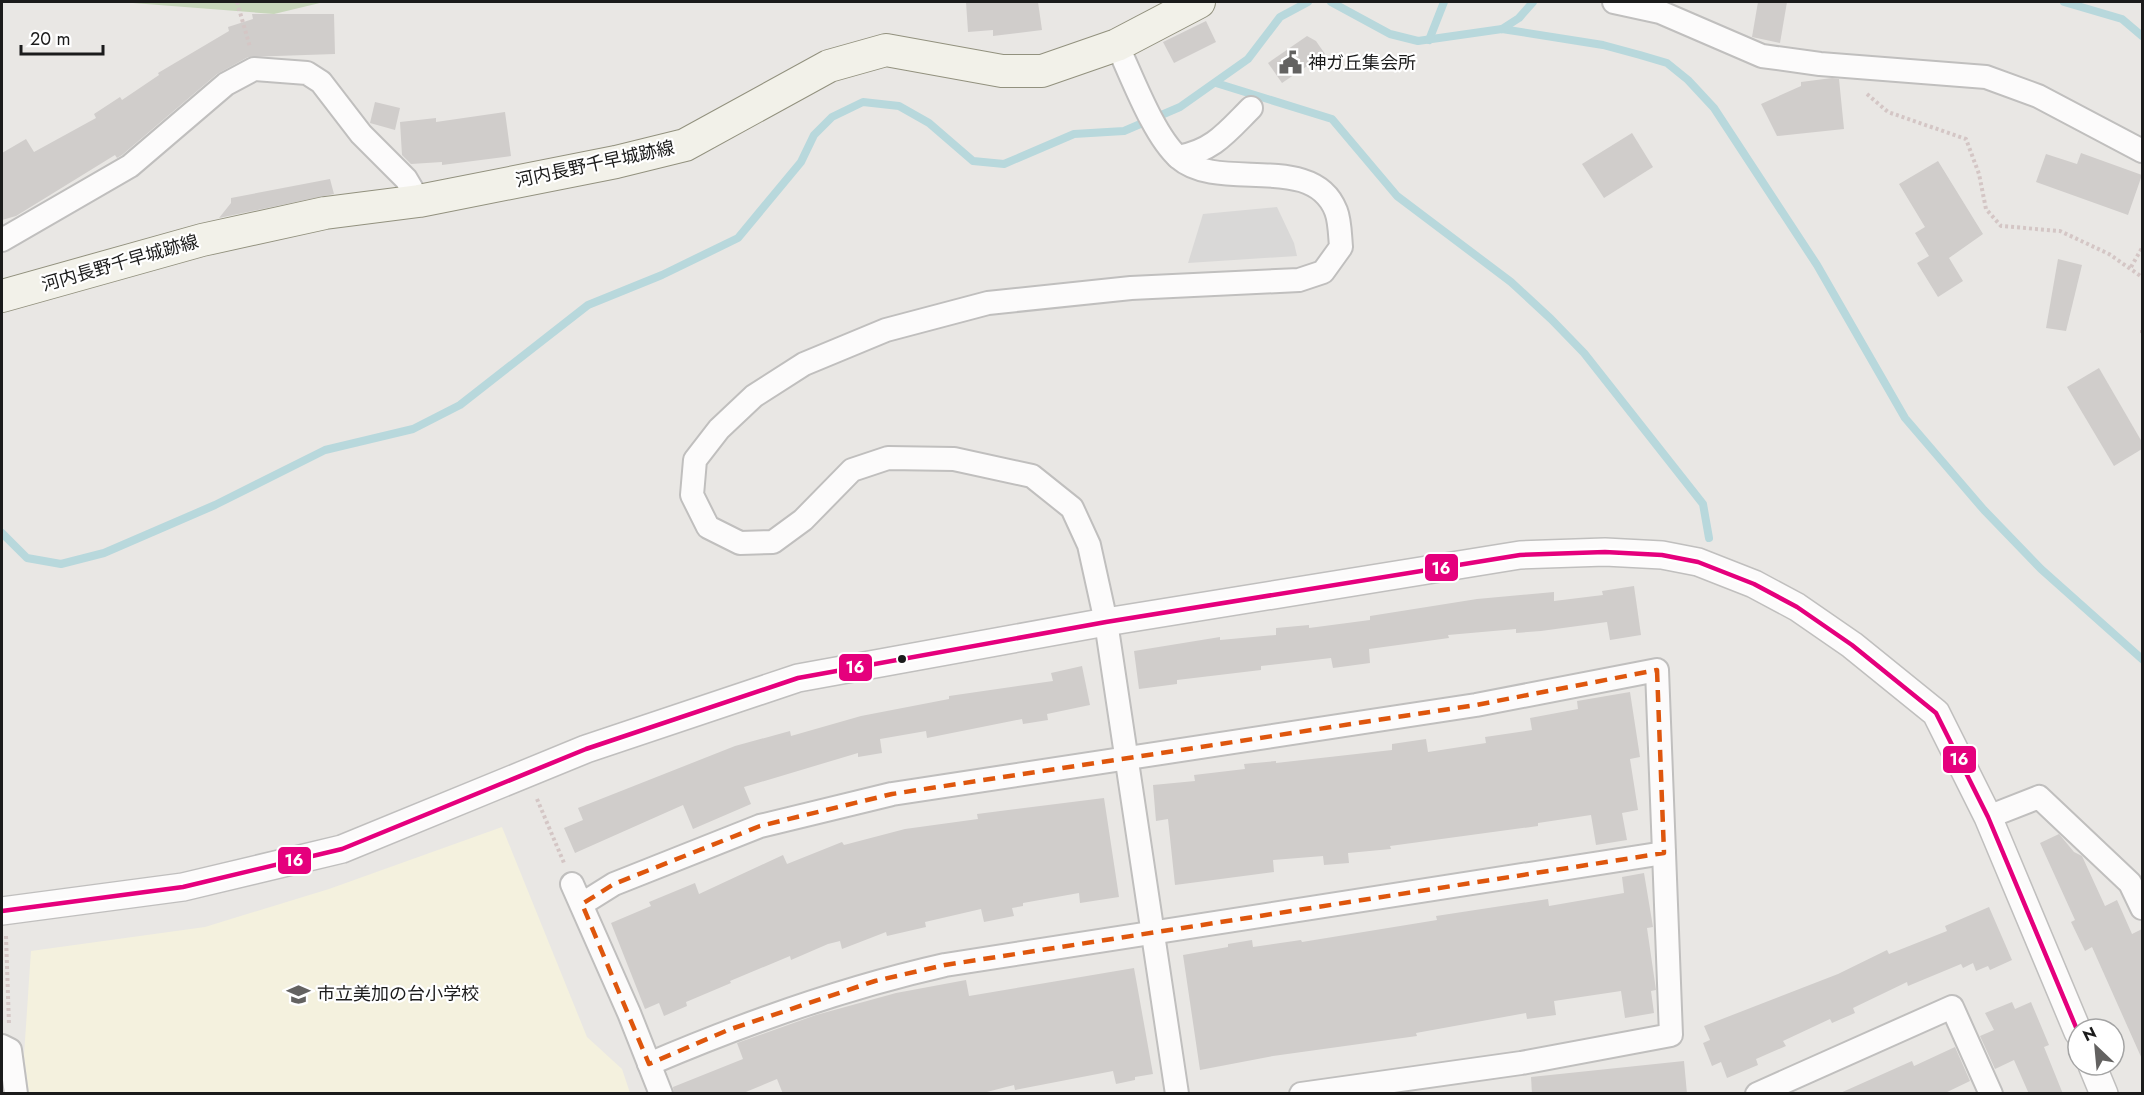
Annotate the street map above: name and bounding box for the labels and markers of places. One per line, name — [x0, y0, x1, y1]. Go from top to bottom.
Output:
public building icon: 神ガ丘集会所 — [1277, 50, 1303, 76]
place label: 神ガ丘集会所 — [1308, 50, 1416, 76]
unlabelled marker — [896, 653, 908, 665]
school or university icon: 市立美加の台小学校 — [286, 981, 312, 1007]
place label: 市立美加の台小学校 — [317, 981, 479, 1007]

